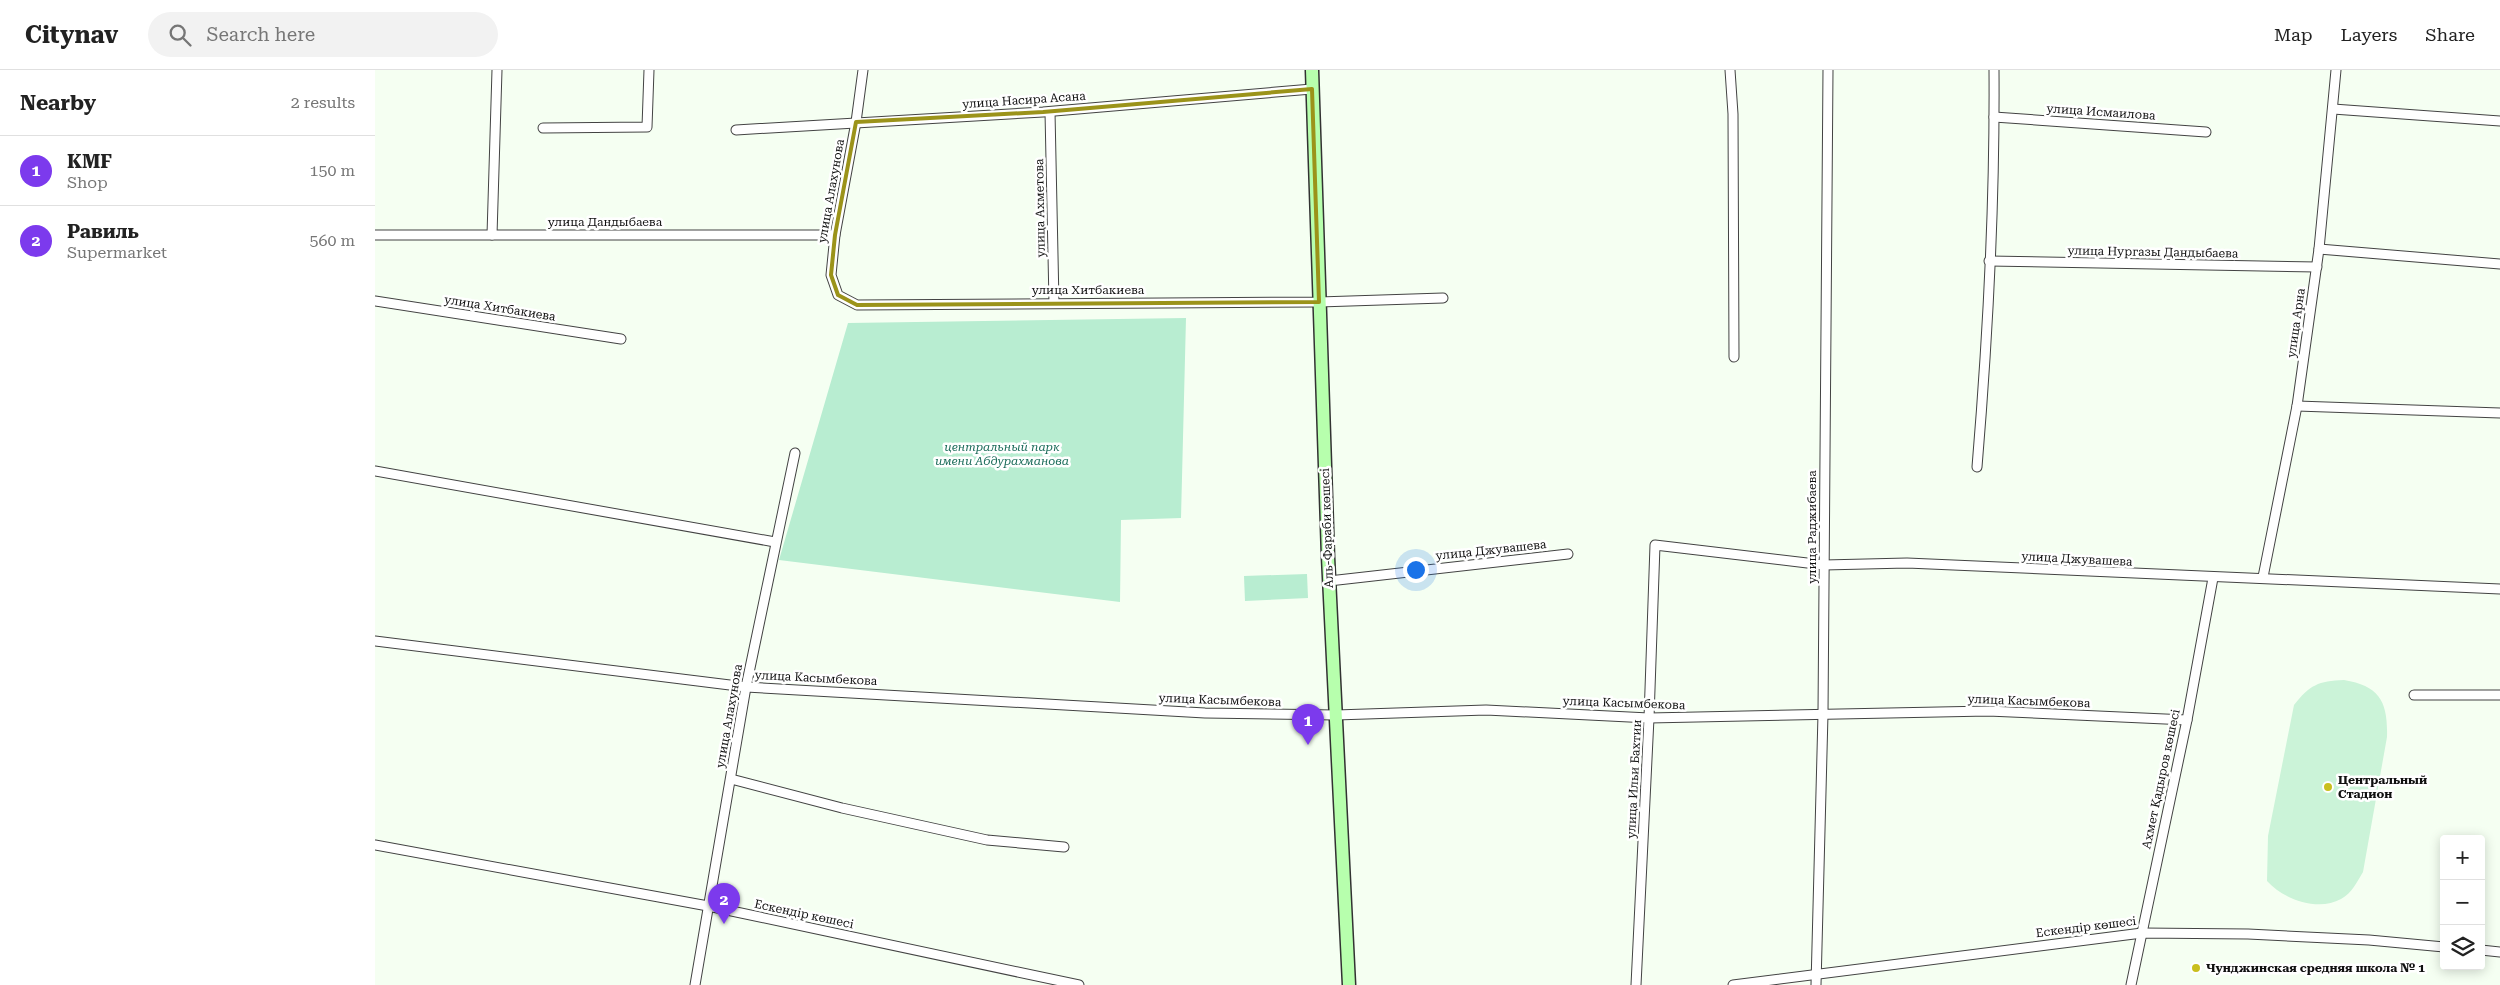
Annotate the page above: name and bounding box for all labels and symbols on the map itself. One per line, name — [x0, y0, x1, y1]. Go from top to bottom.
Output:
street label: улица Насира Асана — [962, 89, 1087, 111]
street label: улица Исмаилова — [2046, 101, 2156, 123]
street label: улица Алахунова — [815, 137, 847, 244]
street label: улица Ахметова — [1032, 158, 1048, 258]
street label: улица Дандыбаева — [548, 215, 663, 229]
street label: улица Нургазы Дандыбаева — [2067, 244, 2239, 260]
street label: улица Хитбакиева — [1032, 283, 1145, 297]
street label: улица Арна — [2284, 287, 2308, 359]
street label: улица Хитбакиева — [443, 292, 557, 324]
park label: центральный парк имени Абдурахманова — [935, 440, 1069, 468]
street label: Аль-Фараби көшесі — [1318, 468, 1336, 588]
street label: улица Раджибаева — [1805, 470, 1819, 584]
street label: улица Джувашева — [1435, 537, 1548, 563]
street label: улица Джувашева — [2021, 549, 2133, 569]
your location — [1403, 557, 1429, 583]
street label: улица Алахунова — [713, 662, 745, 769]
street label: улица Касымбекова — [754, 668, 878, 688]
street label: улица Касымбекова — [1158, 691, 1282, 709]
street label: улица Касымбекова — [1967, 692, 2091, 710]
street label: улица Касымбекова — [1562, 694, 1686, 712]
pin: 1 — [1292, 704, 1324, 745]
street label: Ахмет Қадыров көшесі — [2139, 708, 2183, 850]
street label: улица Ильи Бахтии — [1624, 719, 1644, 839]
place label: Центральный Стадион — [2338, 773, 2427, 801]
marker: Центральный Стадион — [2322, 781, 2334, 793]
pin: 2 — [708, 883, 740, 924]
street label: Ескендір көшесі — [753, 897, 855, 931]
street label: Ескендір көшесі — [2035, 914, 2137, 940]
place label: Чунджинская средняя школа № 1 — [2206, 961, 2425, 975]
marker: Чунджинская средняя школа № 1 — [2190, 962, 2202, 974]

